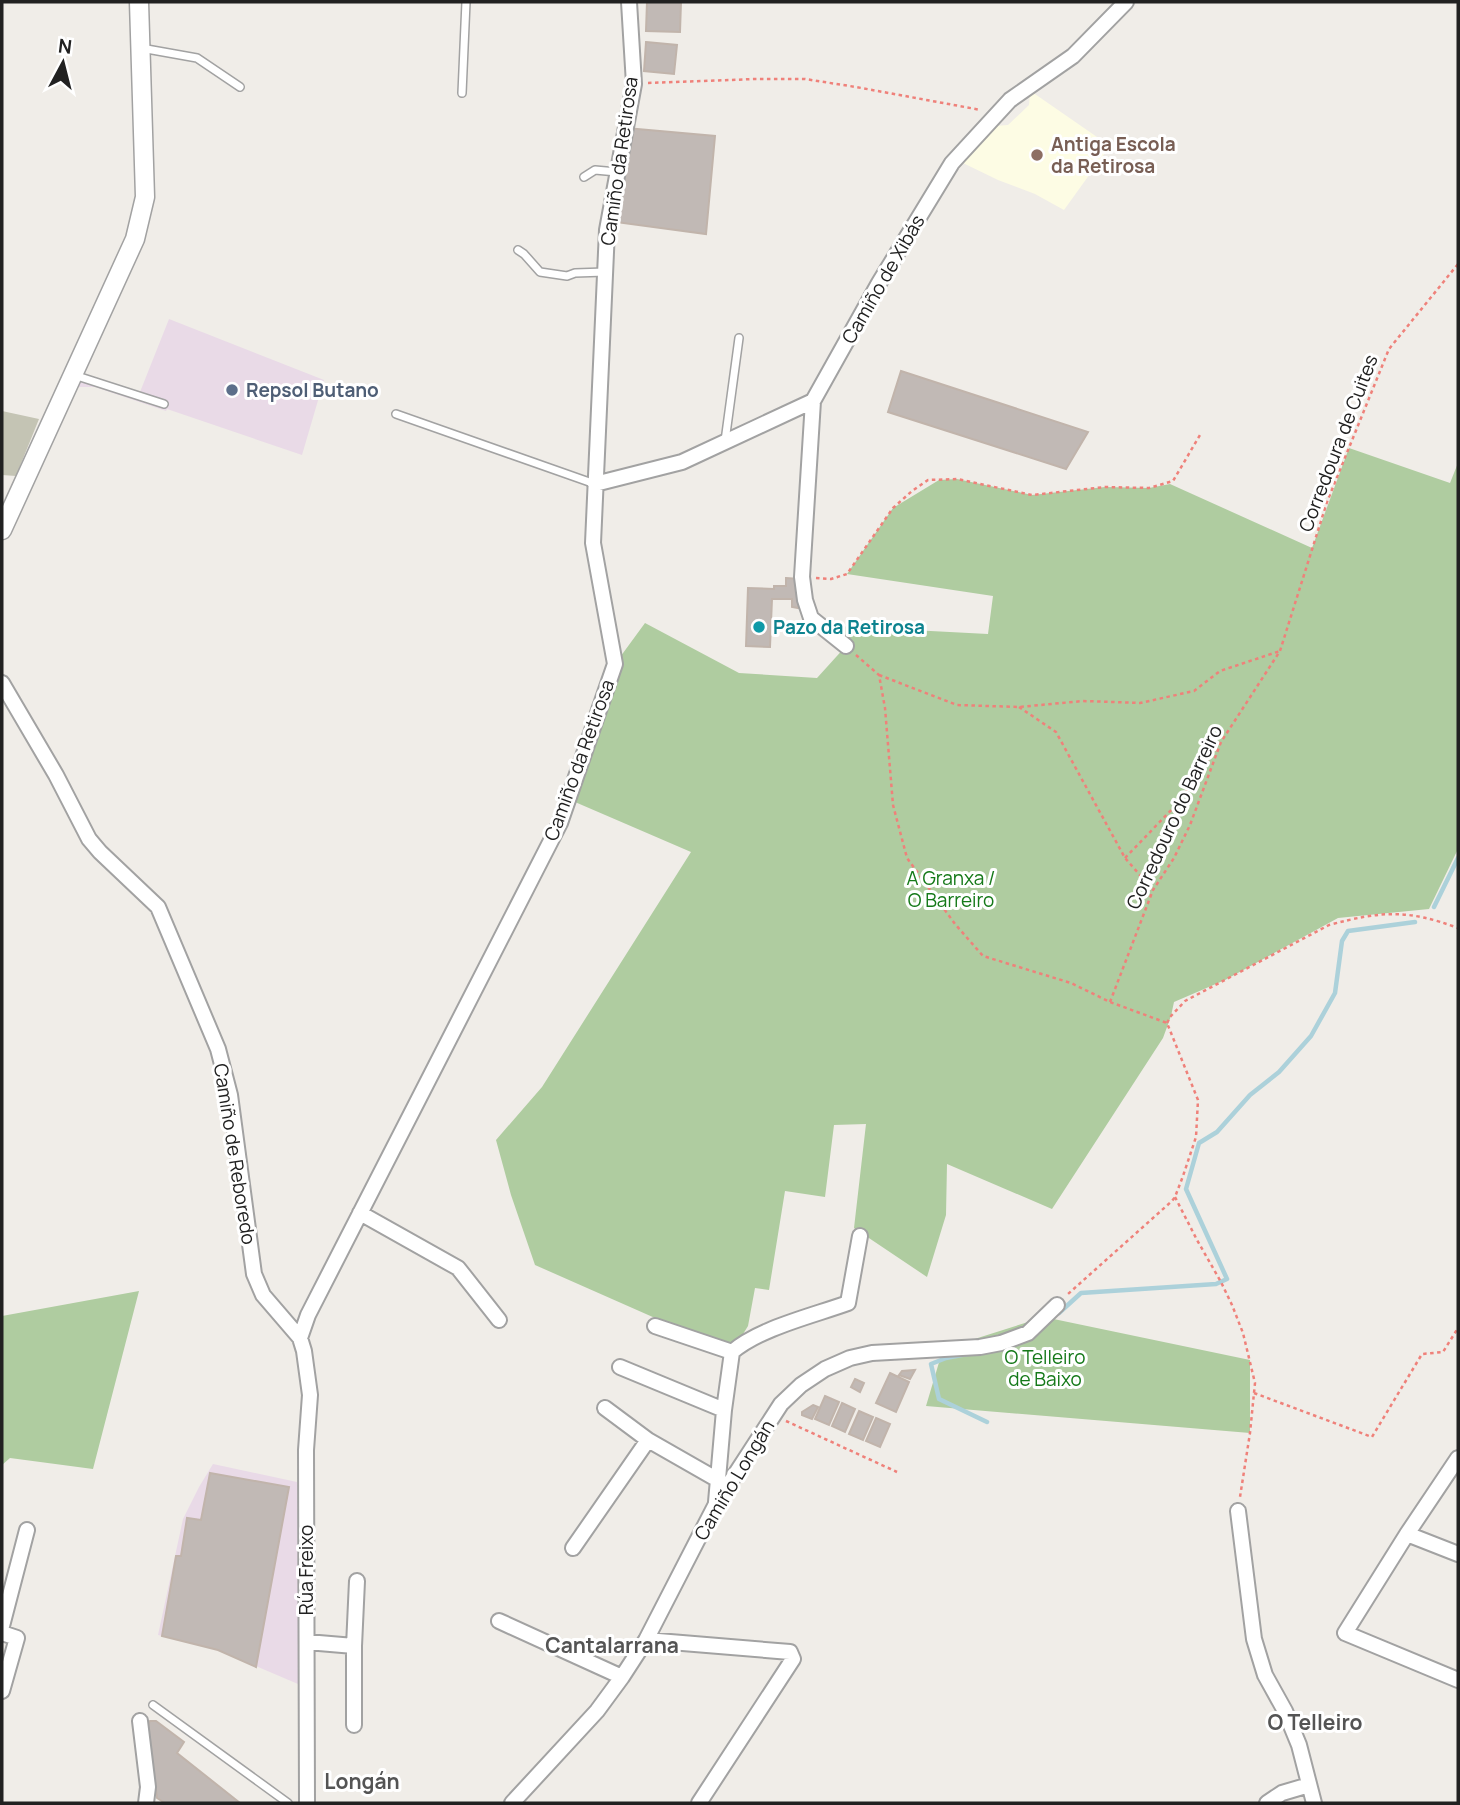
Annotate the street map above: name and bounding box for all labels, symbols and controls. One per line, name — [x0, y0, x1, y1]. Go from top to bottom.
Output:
north arrow — [28, 28, 98, 98]
text: N — [57, 32, 73, 60]
street label: Camiño da Retirosa — [594, 75, 644, 247]
place label: Antiga Escola da Retirosa — [1051, 131, 1176, 179]
marker: Antiga Escola da Retirosa — [1029, 147, 1045, 163]
street label: Camiño de Xibás — [836, 210, 930, 348]
street label: Corredoura de Cuites — [1292, 351, 1384, 535]
place label: Repsol Butano — [246, 377, 379, 403]
marker: Repsol Butano — [224, 382, 240, 398]
place label: Pazo da Retirosa — [773, 614, 925, 640]
marker: Pazo da Retirosa — [751, 619, 767, 635]
street label: Camiño da Retirosa — [538, 676, 620, 844]
street label: Corredouro do Barreiro — [1120, 721, 1228, 913]
park label: A Granxa / O Barreiro — [907, 865, 995, 913]
street label: Camiño de Reboredo — [208, 1062, 262, 1246]
park label: O Telleiro de Baixo — [1005, 1344, 1085, 1392]
street label: Camiño Longán — [688, 1415, 780, 1545]
street label: Rúa Freixo — [293, 1525, 319, 1615]
district label: Cantalarrana — [545, 1631, 679, 1659]
district label: O Telleiro — [1267, 1708, 1363, 1736]
district label: Longán — [324, 1767, 400, 1795]

